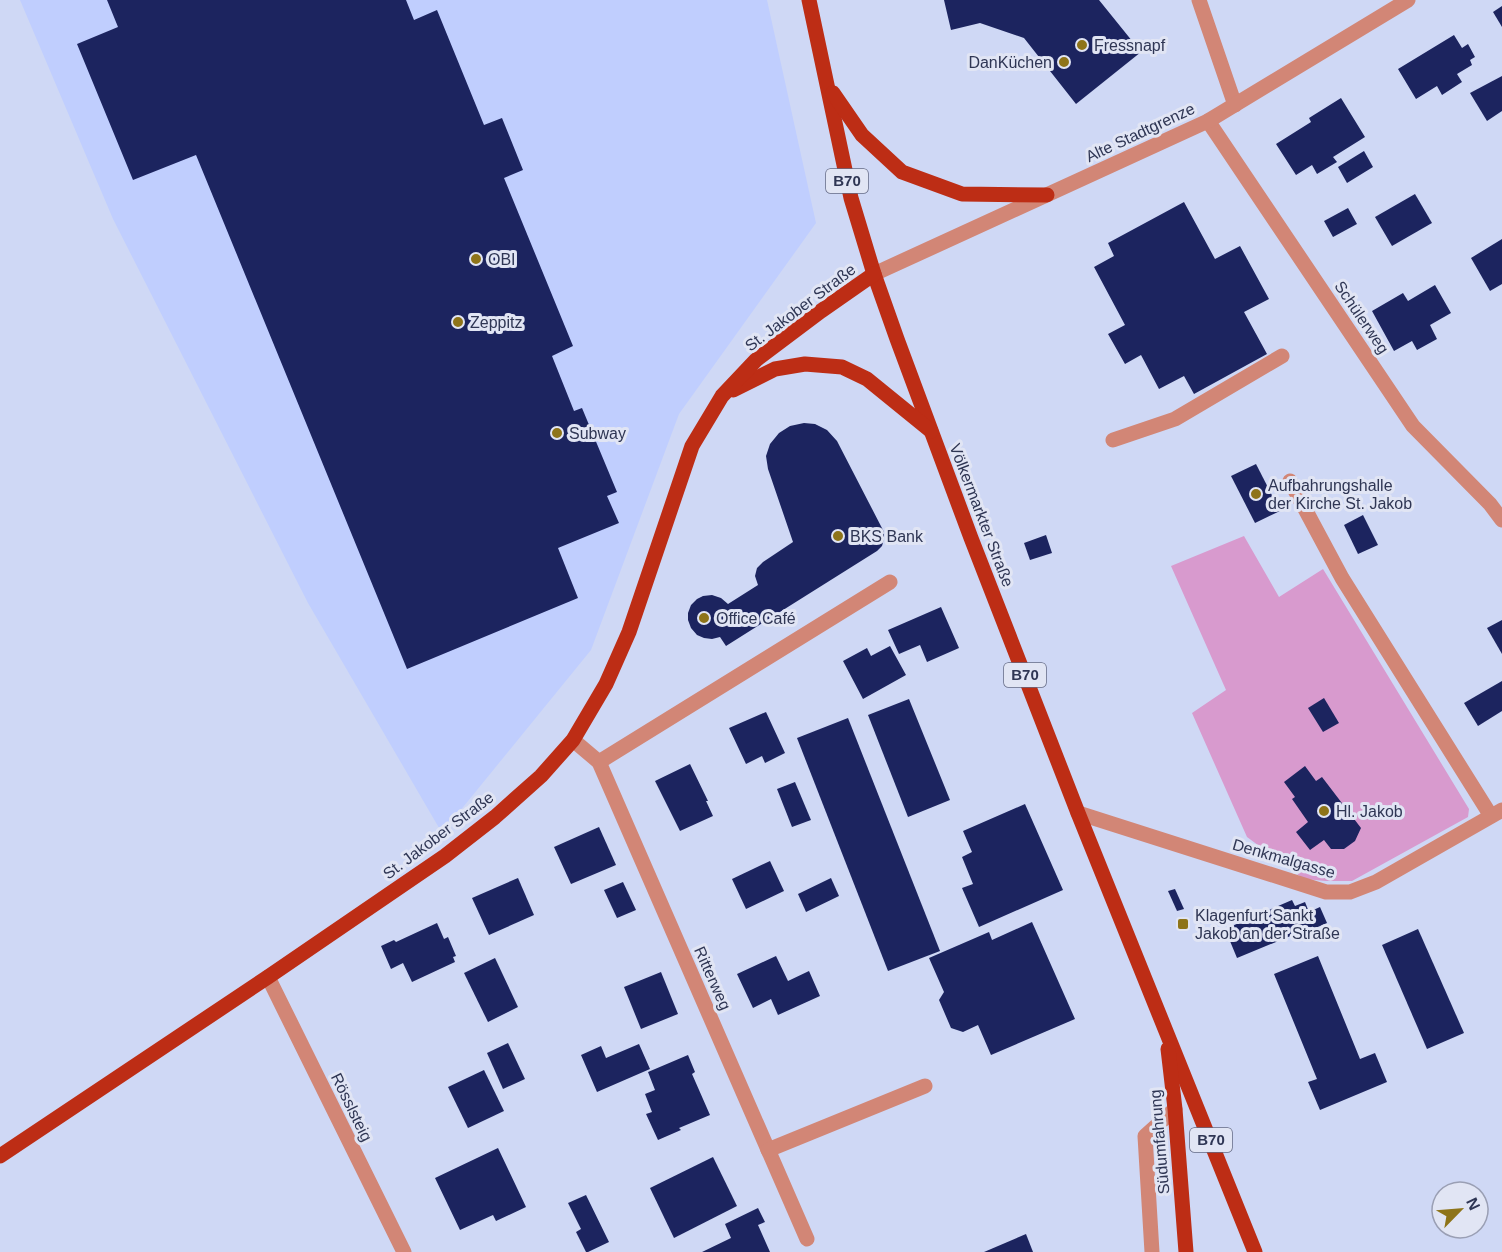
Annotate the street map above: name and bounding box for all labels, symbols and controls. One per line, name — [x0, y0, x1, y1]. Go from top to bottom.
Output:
place label: Fressnapf — [1094, 37, 1166, 54]
marker: Fressnapf — [1075, 38, 1089, 52]
place label: DanKüchen — [968, 54, 1052, 71]
marker: DanKüchen — [1057, 55, 1071, 69]
street label: Alte Stadtgrenze — [1083, 100, 1198, 165]
road number: B70 — [826, 169, 868, 193]
place label: OBI — [488, 251, 516, 268]
marker: OBI — [469, 252, 483, 266]
street label: St. Jakober Straße — [742, 260, 859, 354]
street label: Schülerweg — [1331, 278, 1392, 357]
place label: Zeppitz — [470, 314, 522, 331]
marker: Zeppitz — [451, 315, 465, 329]
place label: Subway — [569, 425, 626, 442]
marker: Subway — [550, 426, 564, 440]
street label: Völkermarkter Straße — [946, 441, 1017, 589]
place label: Aufbahrungshalle der Kirche St. Jakob — [1268, 477, 1412, 512]
marker: Aufbahrungshalle der Kirche St. Jakob — [1249, 487, 1263, 501]
place label: BKS Bank — [850, 528, 924, 545]
marker: BKS Bank — [831, 529, 845, 543]
place label: Office Café — [716, 610, 796, 627]
marker: Office Café — [697, 611, 711, 625]
road number: B70 — [1004, 663, 1046, 687]
street label: St. Jakober Straße — [380, 788, 497, 882]
place label: Hl. Jakob — [1336, 803, 1403, 820]
marker: Hl. Jakob — [1317, 804, 1331, 818]
street label: Denkmalgasse — [1231, 836, 1337, 881]
place label: Klagenfurt Sankt Jakob an der Straße — [1195, 907, 1340, 942]
marker: Klagenfurt Sankt Jakob an der Straße — [1176, 917, 1190, 931]
street label: Ritterweg — [691, 944, 734, 1013]
street label: Rösslsteig — [328, 1070, 375, 1144]
street label: Südumfahrung — [1146, 1089, 1173, 1195]
road number: B70 — [1190, 1128, 1232, 1152]
north arrow — [1430, 1180, 1490, 1240]
text: N — [1463, 1195, 1483, 1213]

